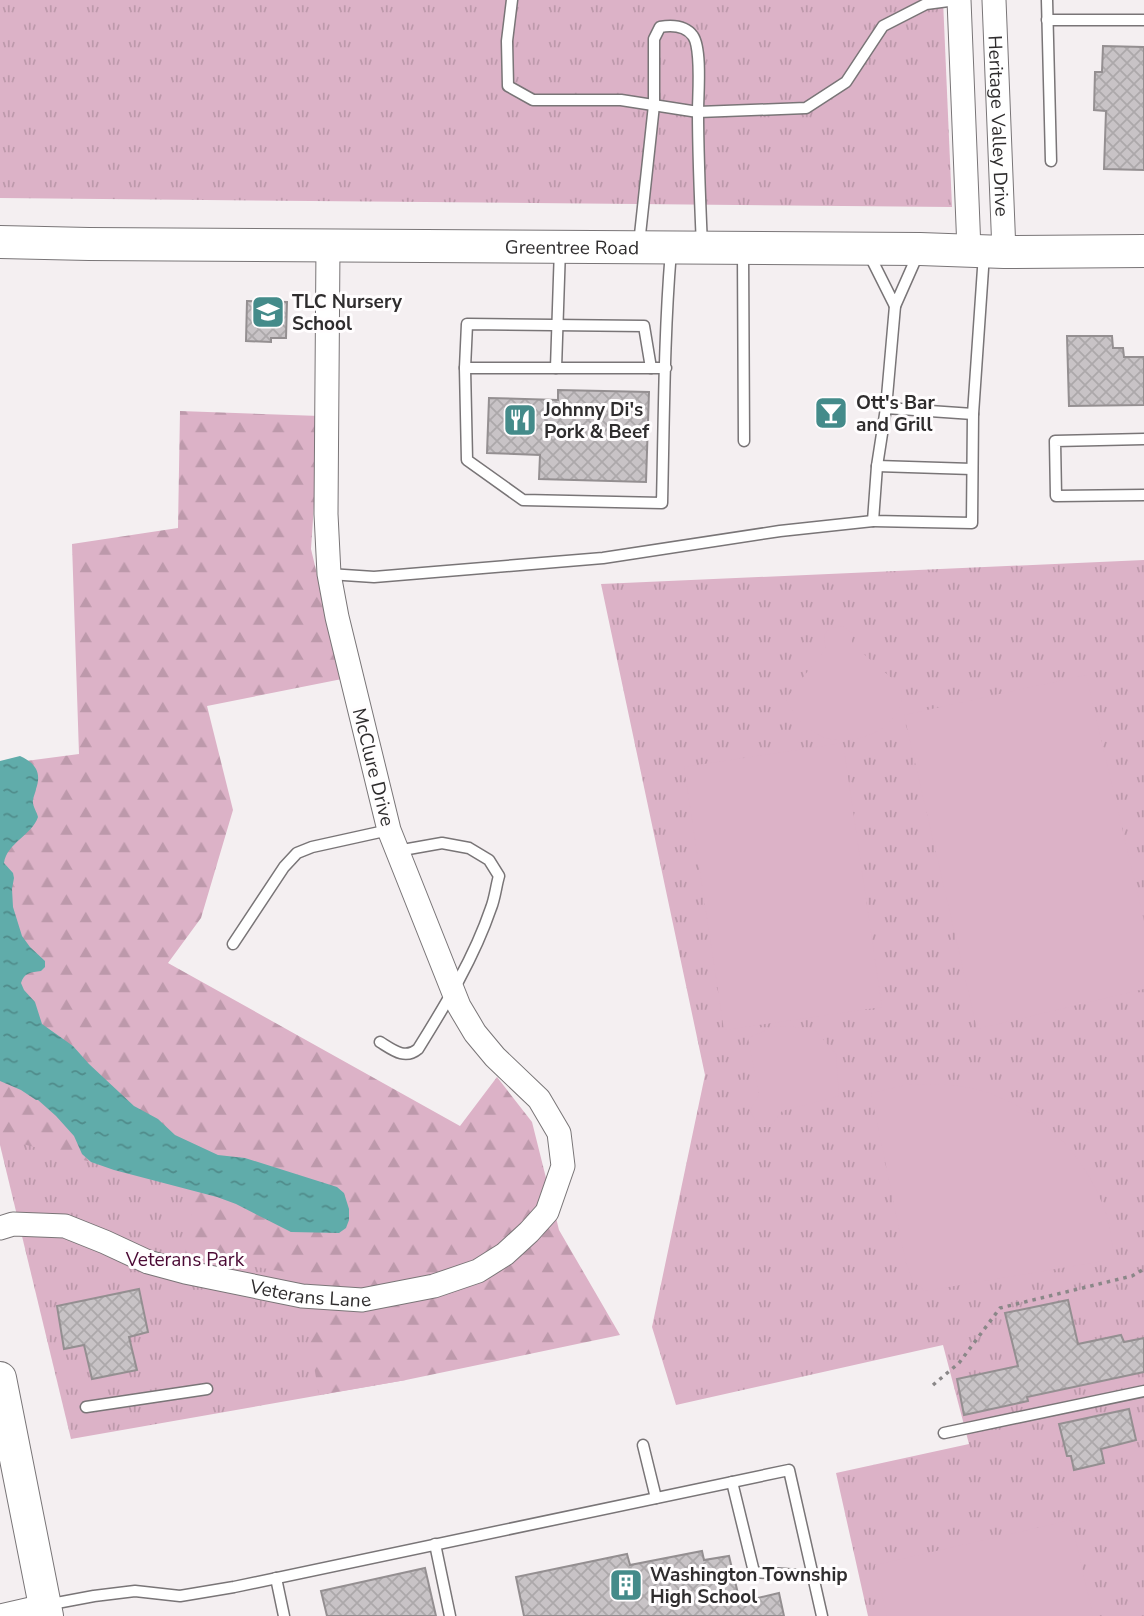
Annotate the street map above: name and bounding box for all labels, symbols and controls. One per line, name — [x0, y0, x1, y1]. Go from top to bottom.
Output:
street label: Heritage Valley Drive — [981, 35, 1015, 217]
street label: Greentree Road — [505, 235, 639, 261]
place label: TLC Nursery School — [292, 289, 403, 337]
school or university icon: TLC Nursery School — [249, 293, 287, 331]
place label: Ott's Bar and Grill — [856, 390, 935, 438]
bar icon: Ott's Bar and Grill — [812, 394, 850, 432]
place label: Johnny Di's Pork & Beef — [543, 397, 650, 445]
restaurant icon: Johnny Di's Pork & Beef — [501, 401, 539, 439]
street label: McClure Drive — [346, 705, 400, 829]
park label: Veterans Park — [125, 1247, 245, 1273]
street label: Veterans Lane — [247, 1273, 373, 1314]
place label: Washington Township High School — [650, 1562, 848, 1610]
building icon: Washington Township High School — [607, 1566, 645, 1604]

